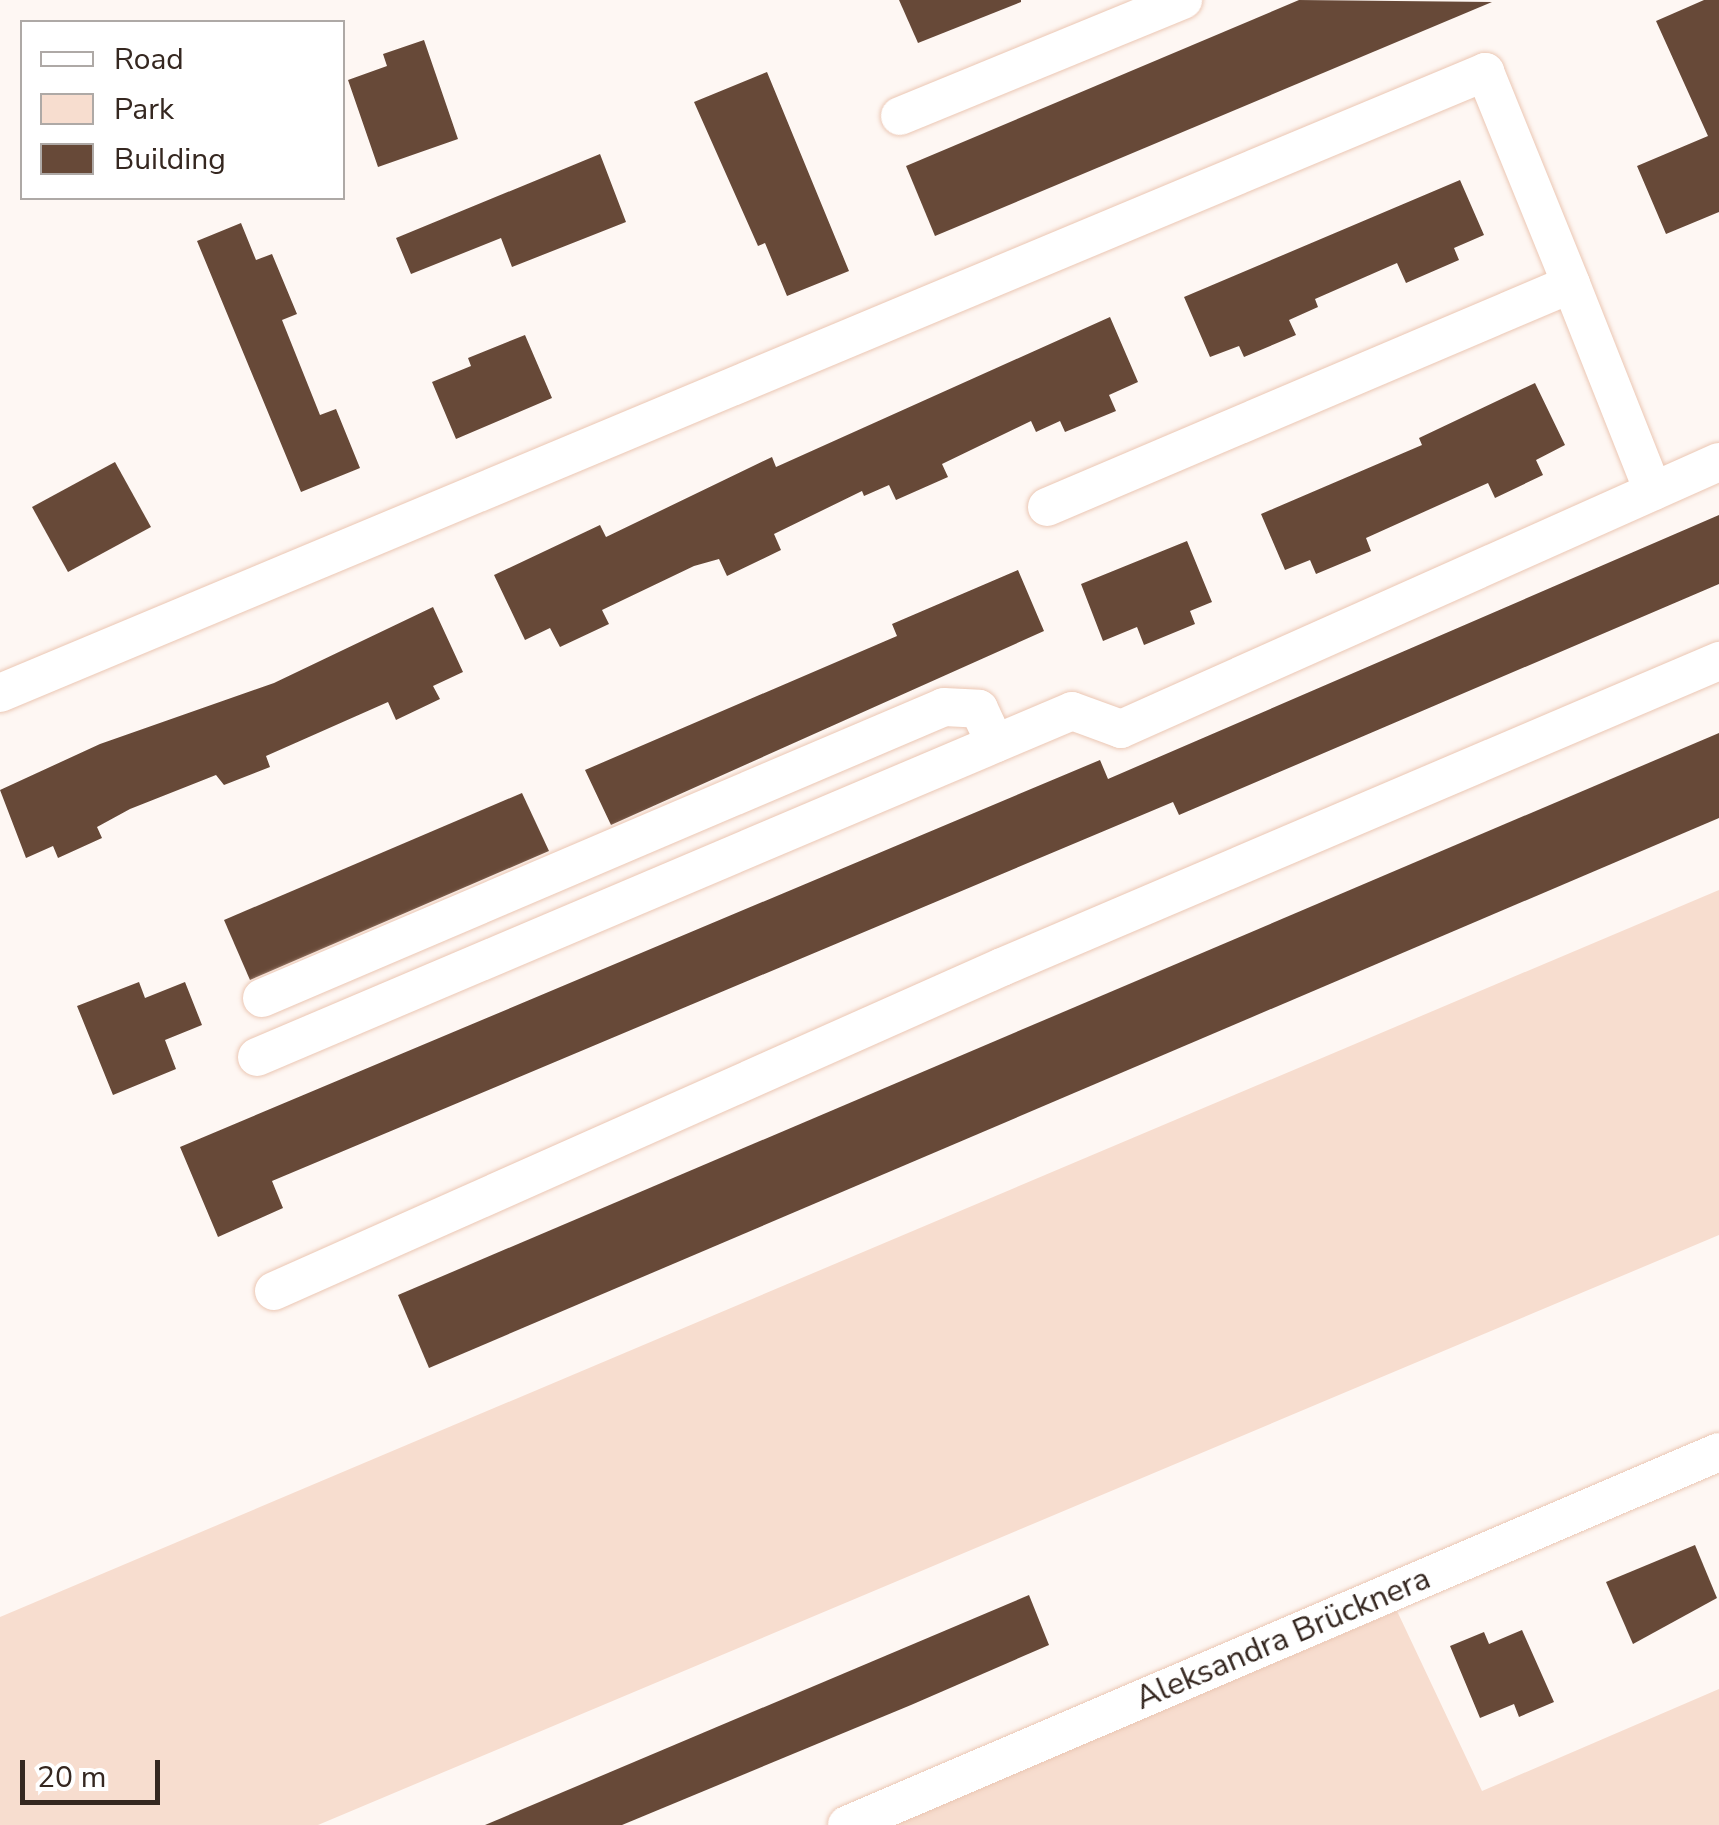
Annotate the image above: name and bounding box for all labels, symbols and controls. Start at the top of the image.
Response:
legend [20,20,345,200]
text: Road [114,39,184,80]
text: Park [114,89,174,130]
text: Building [114,139,226,180]
street label: Aleksandra Brücknera [1130,1560,1436,1718]
scale bar [25,1740,165,1802]
text: 20 m [37,1757,106,1798]

